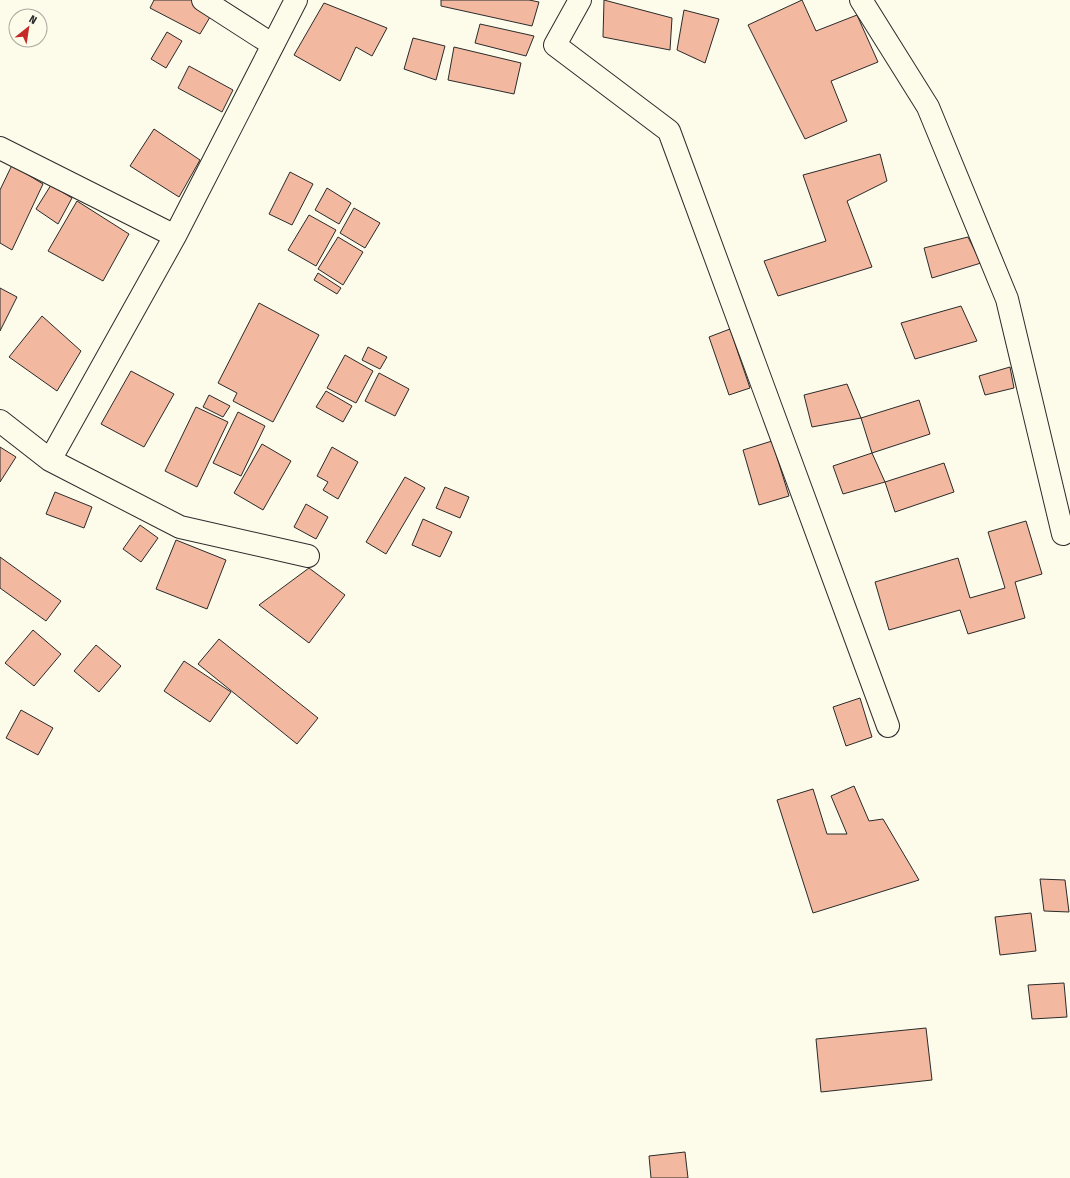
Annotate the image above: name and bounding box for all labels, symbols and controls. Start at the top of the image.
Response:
north arrow [8,8,48,48]
text: N [27,12,39,27]

